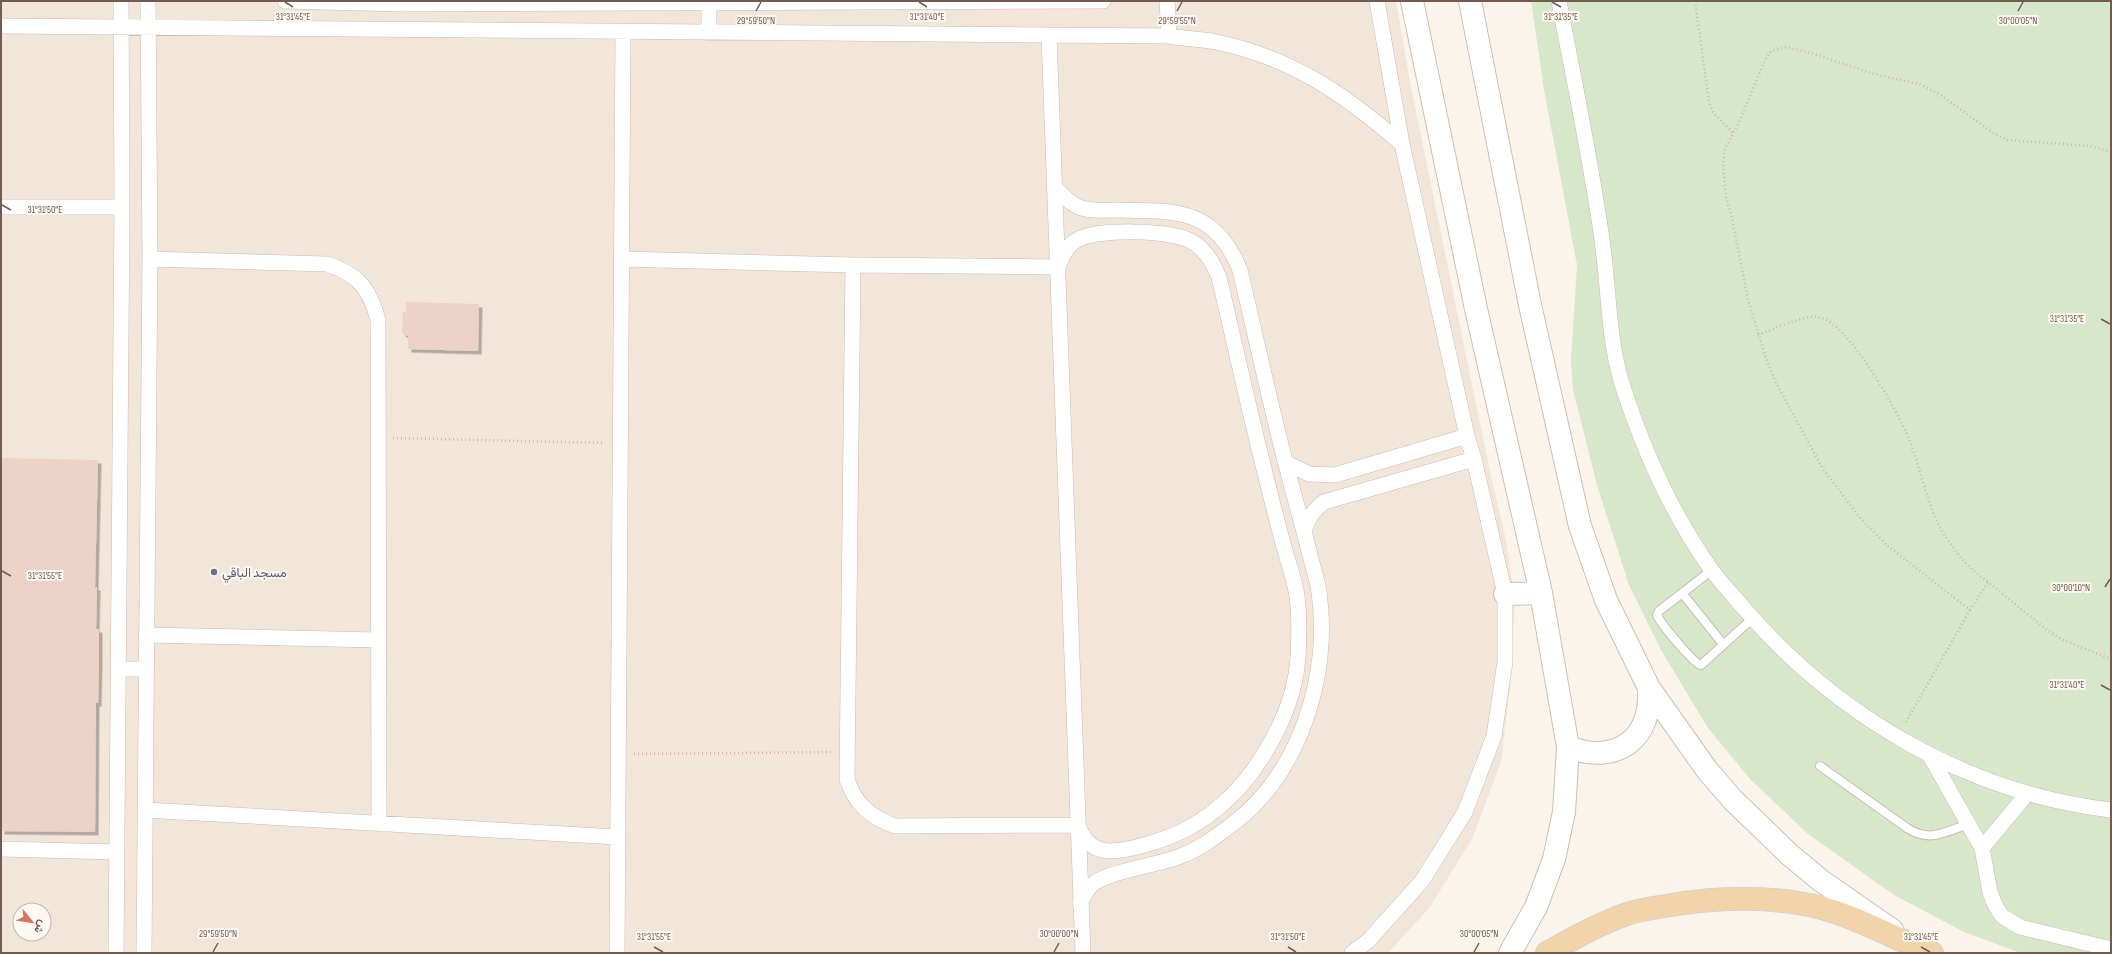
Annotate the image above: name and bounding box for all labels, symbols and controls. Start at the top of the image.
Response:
text: 31°31'45"E [276,11,310,23]
text: 31°31'40"E [910,11,944,23]
text: 31°31'35"E [1544,11,1578,23]
text: 29°59'50"N [737,15,775,27]
text: 29°59'55"N [1158,15,1196,27]
text: 30°00'05"N [1999,15,2037,27]
text: 31°31'50"E [28,204,62,216]
text: 31°31'35"E [2050,313,2084,325]
place label: مسجد الباقي [222,565,287,583]
marker: مسجد الباقي [209,567,219,577]
text: 31°31'55"E [28,570,62,582]
text: 30°00'10"N [2052,582,2090,594]
text: 31°31'40"E [2050,679,2084,691]
north arrow [12,902,52,942]
text: ش [31,918,49,936]
text: 29°59'50"N [199,928,237,940]
text: 30°00'00"N [1039,928,1079,940]
text: 30°00'05"N [1460,928,1498,940]
text: 31°31'55"E [637,931,671,943]
text: 31°31'50"E [1271,931,1305,943]
text: 31°31'45"E [1904,931,1938,943]

